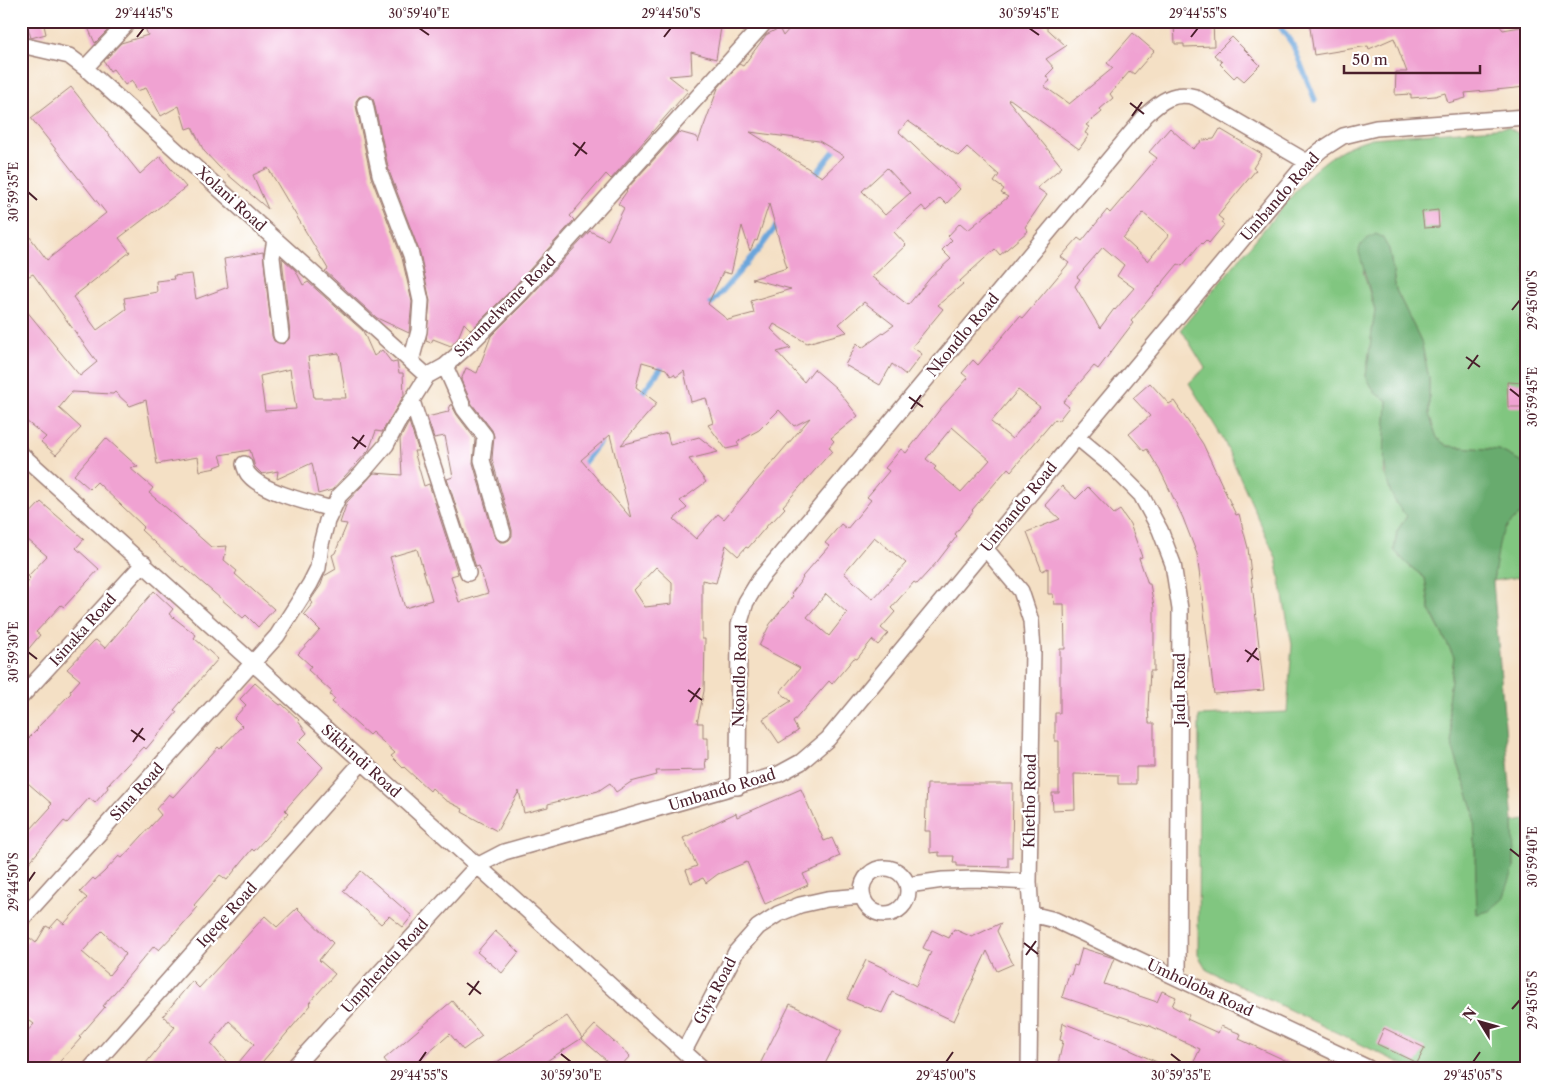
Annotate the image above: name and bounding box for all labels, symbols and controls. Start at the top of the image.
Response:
text: 29°44'45"S [115,6,173,21]
text: 30°59'40"E [389,6,449,21]
text: 29°44'50"S [641,6,701,21]
text: 30°59'45"E [999,6,1059,21]
text: 29°44'55"S [1169,6,1227,21]
scale bar [1344,42,1481,74]
text: 50 m [1352,50,1388,69]
street label: Umbando Road [1236,149,1323,245]
street label: Xolani Road [192,161,270,235]
text: 30°59'35"E [6,162,21,222]
street label: Sivumelwane Road [450,251,560,361]
text: 29°45'00"S [1525,270,1540,330]
street label: Nkondlo Road [922,289,1003,380]
text: 30°59'45"E [1525,367,1540,427]
street label: Umbando Road [976,458,1061,556]
street label: Isinaka Road [45,589,120,670]
text: 30°59'30"E [6,621,21,683]
street label: Nkondlo Road [728,624,751,728]
street label: Jadu Road [1170,653,1189,727]
street label: Sikhindi Road [318,720,405,801]
street label: Khetho Road [1019,754,1040,848]
street label: Sina Road [106,759,168,825]
street label: Umbando Road [666,764,778,815]
text: 30°59'40"E [1525,827,1540,887]
text: 29°44'50"S [6,852,21,912]
street label: Iqeqe Road [192,878,261,951]
street label: Umphendu Road [337,914,432,1017]
street label: Giya Road [689,954,740,1028]
street label: Umholoba Road [1144,955,1256,1021]
text: 29°45'05"S [1525,971,1540,1029]
north arrow [1454,996,1504,1046]
text: N [1459,1004,1480,1024]
text: 29°44'55"S [390,1068,448,1083]
text: 30°59'30"E [540,1068,602,1083]
text: 29°45'00"S [916,1068,976,1083]
text: 30°59'35"E [1151,1068,1211,1083]
text: 29°45'05"S [1444,1068,1502,1083]

